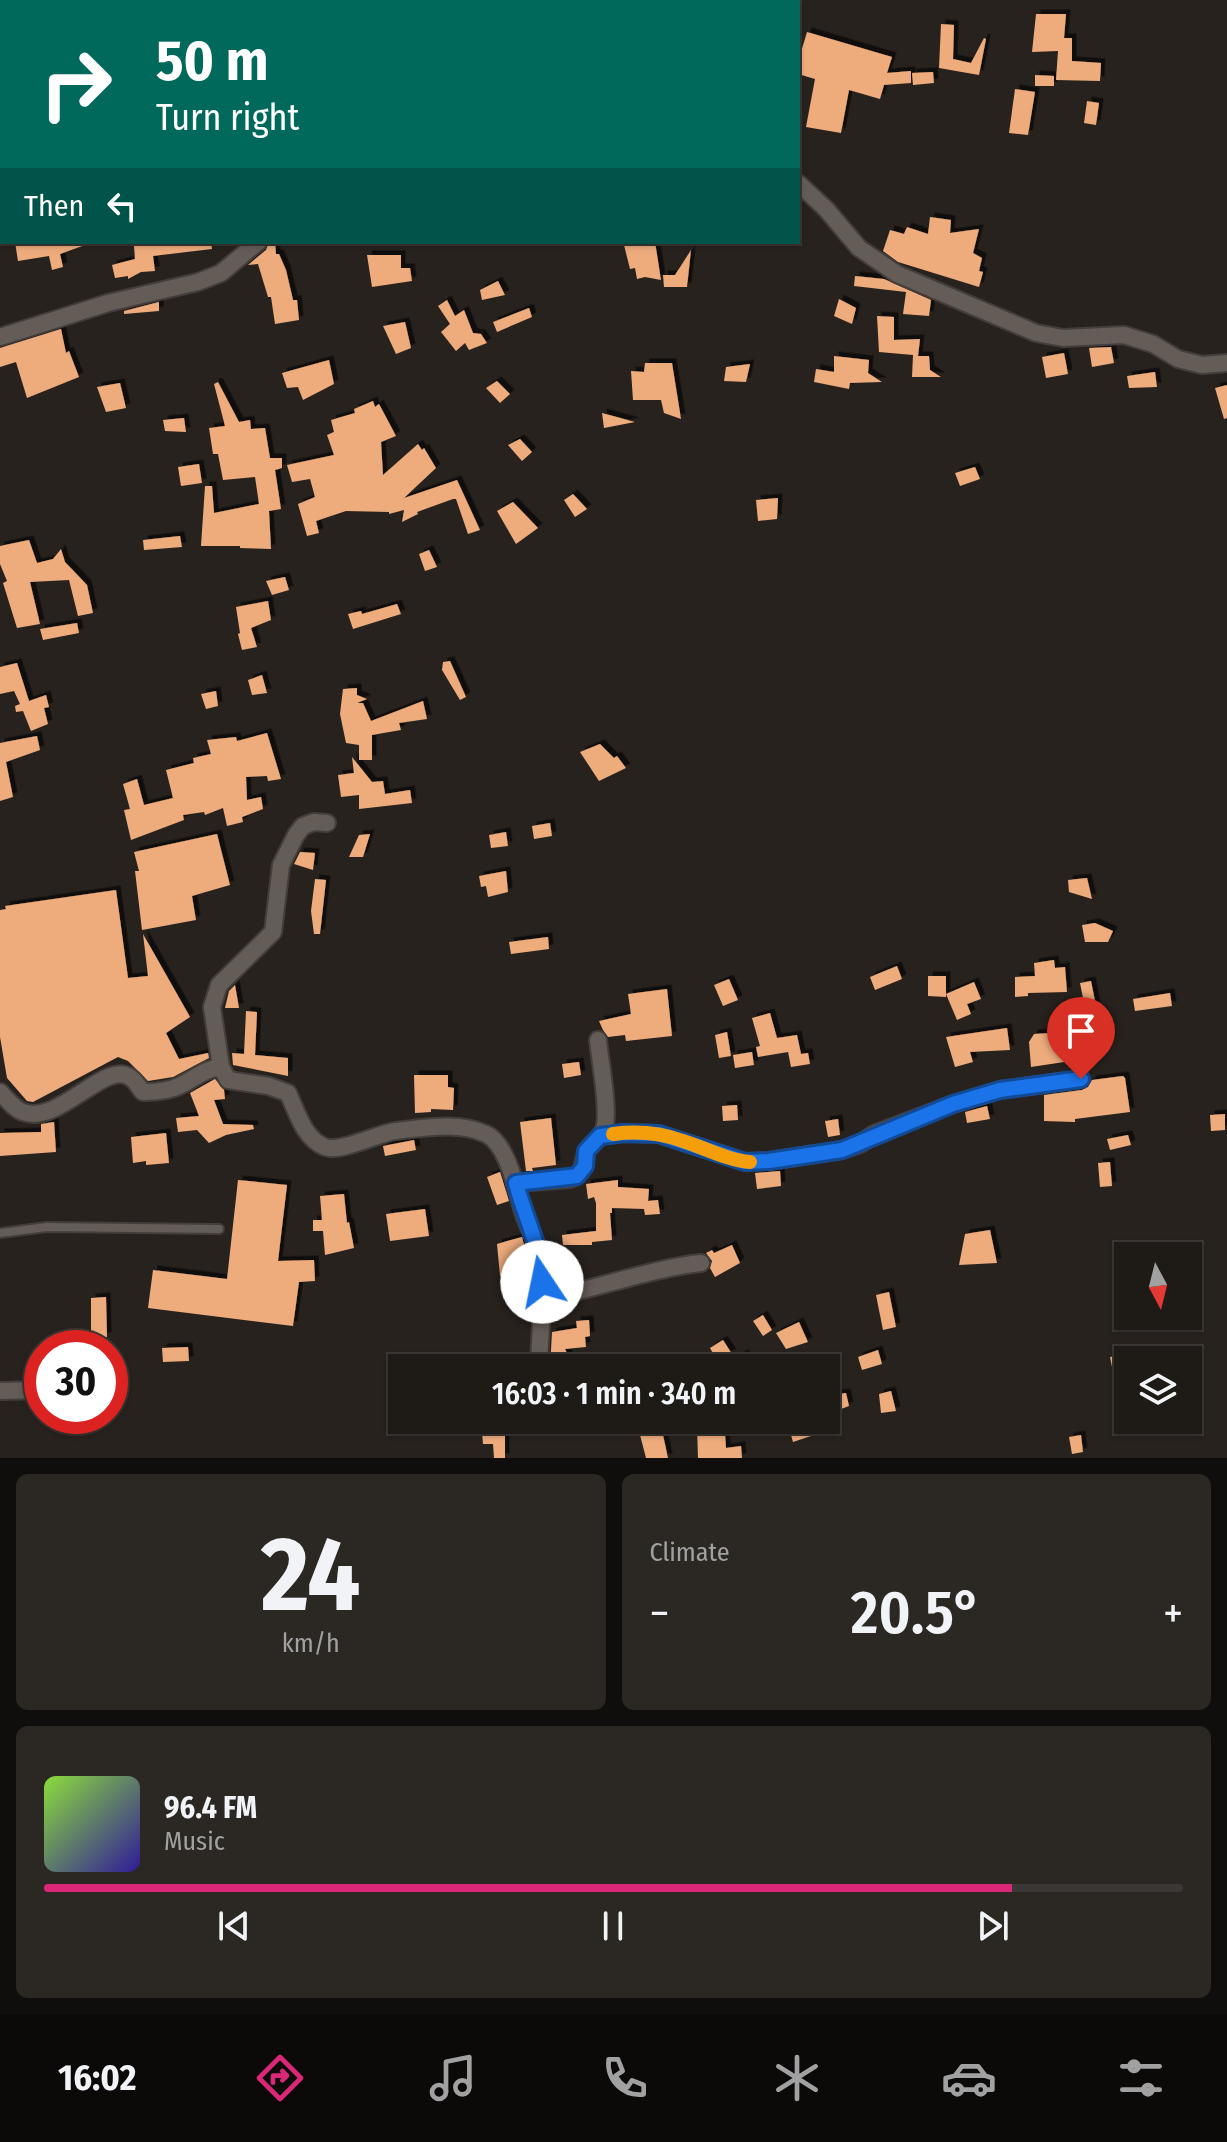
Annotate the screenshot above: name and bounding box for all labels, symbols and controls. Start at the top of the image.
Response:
text: 50 m [156,28,268,95]
icon: right [24,32,128,136]
text: Turn right [156,96,299,140]
icon: left [100,184,144,228]
text: Then [24,188,84,224]
pin [1047,997,1115,1079]
icon: arrive [1059,1009,1103,1053]
position arrow [500,1240,584,1324]
north arrow [1114,1242,1202,1330]
map controls [1114,1242,1202,1434]
speed limit sign: 30 [24,1330,128,1434]
button: layers [1114,1346,1202,1434]
text: 16:03 · 1 min · 340 m [492,1376,736,1412]
text: 24 [261,1513,361,1638]
text: Climate [650,1537,730,1568]
text: 20.5° [851,1577,981,1649]
text: − [650,1587,669,1640]
text: + [1163,1587,1183,1640]
text: km/h [282,1628,340,1659]
text: 96.4 FM [164,1790,257,1826]
text: Music [164,1826,225,1857]
icon: previous [212,1904,256,1948]
icon: pause [591,1904,635,1948]
icon: next [971,1904,1015,1948]
icon: directions [252,2050,308,2106]
icon: music [425,2050,481,2106]
icon: phone [597,2050,653,2106]
icon: climate [769,2050,825,2106]
icon: car [941,2050,997,2106]
icon: filters [1113,2050,1169,2106]
text: 16:02 [58,2056,136,2100]

